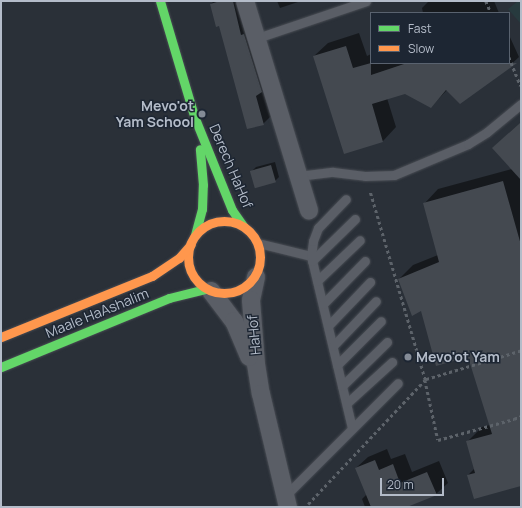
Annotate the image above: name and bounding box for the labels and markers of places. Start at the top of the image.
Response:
place label: Mevo'ot Yam School [116,98,194,130]
marker: Mevo'ot Yam School [197,109,207,119]
place label: Mevo'ot Yam [416,349,500,365]
marker: Mevo'ot Yam [403,352,413,362]

